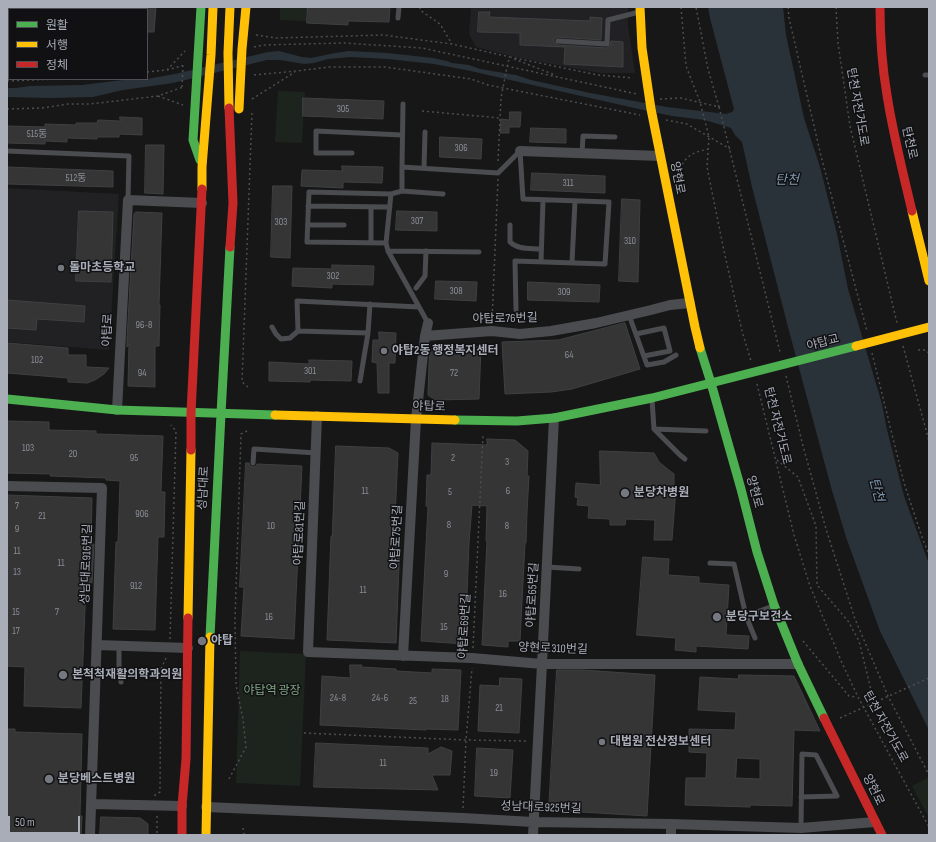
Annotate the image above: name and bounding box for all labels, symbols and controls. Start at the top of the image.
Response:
legend [8,8,148,80]
text: 원활 [46,18,68,33]
text: 서행 [46,38,68,53]
text: 정체 [46,58,68,73]
street label: 탄천 자전거도로 [843,67,871,147]
house number: 305 [337,103,349,115]
street label: 탄천로 [899,125,919,161]
house number: 515동 [27,128,47,140]
house number: 306 [454,142,468,154]
street label: 양현로 [667,160,687,196]
house number: 512동 [66,172,86,184]
water label: 탄천 [775,173,799,189]
house number: 311 [562,177,574,189]
house number: 307 [411,215,423,227]
house number: 303 [275,216,287,228]
house number: 310 [624,235,636,247]
place label: 돌마초등학교 [69,261,135,275]
marker: 돌마초등학교 [56,263,66,273]
house number: 302 [327,270,339,282]
house number: 308 [449,285,463,297]
house number: 309 [557,286,571,298]
street label: 야탑로76번길 [472,311,538,327]
street label: 야탑로 [100,313,116,347]
house number: 96-8 [136,319,152,331]
street label: 야탑교 [805,332,841,354]
place label: 야탑2동 행정복지센터 [392,344,498,358]
marker: 야탑2동 행정복지센터 [379,346,389,356]
house number: 64 [565,349,573,361]
house number: 102 [31,354,43,366]
house number: 301 [304,365,316,377]
house number: 94 [138,367,146,379]
house number: 72 [450,367,458,379]
street label: 탄천 자전거도로 [760,386,794,466]
street label: 야탑로 [412,399,446,415]
house number: 103 [22,442,34,454]
house number: 20 [69,448,77,460]
house number: 95 [130,452,138,464]
house number: 2 [451,452,455,464]
house number: 3 [505,456,509,468]
street label: 성남대로 [196,466,212,510]
street label: 양현로 [743,474,765,510]
water label: 탄천 [865,476,887,504]
house number: 11 [362,485,368,497]
house number: 6 [506,485,510,497]
house number: 5 [448,486,452,498]
place label: 분당차병원 [634,486,689,500]
marker: 분당차병원 [619,487,631,499]
house number: 7 [15,500,19,512]
street label: 야탑로81번길 [292,500,308,566]
street label: 야탑로75번길 [388,504,406,570]
house number: 906 [135,508,149,520]
house number: 21 [38,510,46,522]
house number: 8 [447,519,451,531]
house number: 10 [267,520,275,532]
house number: 8 [505,520,509,532]
house number: 9 [15,523,19,535]
street label: 성남대로916번길 [78,523,96,605]
house number: 11 [14,545,20,557]
house number: 11 [58,557,64,569]
street label: 야탑로65번길 [524,562,542,628]
house number: 13 [13,566,21,578]
house number: 9 [444,568,448,580]
house number: 912 [130,580,142,592]
house number: 11 [360,584,366,596]
house number: 16 [499,588,507,600]
street label: 야탑로69번길 [456,593,474,659]
house number: 15 [12,606,20,618]
house number: 7 [55,606,59,618]
place label: 분당구보건소 [726,610,792,624]
house number: 16 [265,611,273,623]
marker: 분당구보건소 [711,611,723,623]
house number: 15 [440,621,448,633]
house number: 17 [12,625,20,637]
place label: 야탑 [211,634,233,648]
marker: 야탑 [196,635,208,647]
street label: 양현로310번길 [518,641,588,657]
place label: 본척척재활의학과의원 [72,668,182,682]
marker: 본척척재활의학과의원 [57,669,69,681]
park label: 야탑역 광장 [243,684,301,698]
street label: 탄천 자전거도로 [860,689,910,765]
house number: 24-8 [330,692,346,704]
house number: 24-6 [372,692,388,704]
house number: 18 [441,693,449,705]
house number: 25 [409,695,417,707]
house number: 21 [495,702,503,714]
place label: 대법원 전산정보센터 [610,735,711,749]
marker: 대법원 전산정보센터 [597,737,607,747]
house number: 11 [380,757,386,769]
house number: 19 [490,767,498,779]
place label: 분당베스트병원 [58,772,135,786]
street label: 양현로 [859,772,887,808]
marker: 분당베스트병원 [43,773,55,785]
street label: 성남대로925번길 [500,799,582,817]
scale bar [10,808,82,834]
text: 50 m [15,815,35,830]

